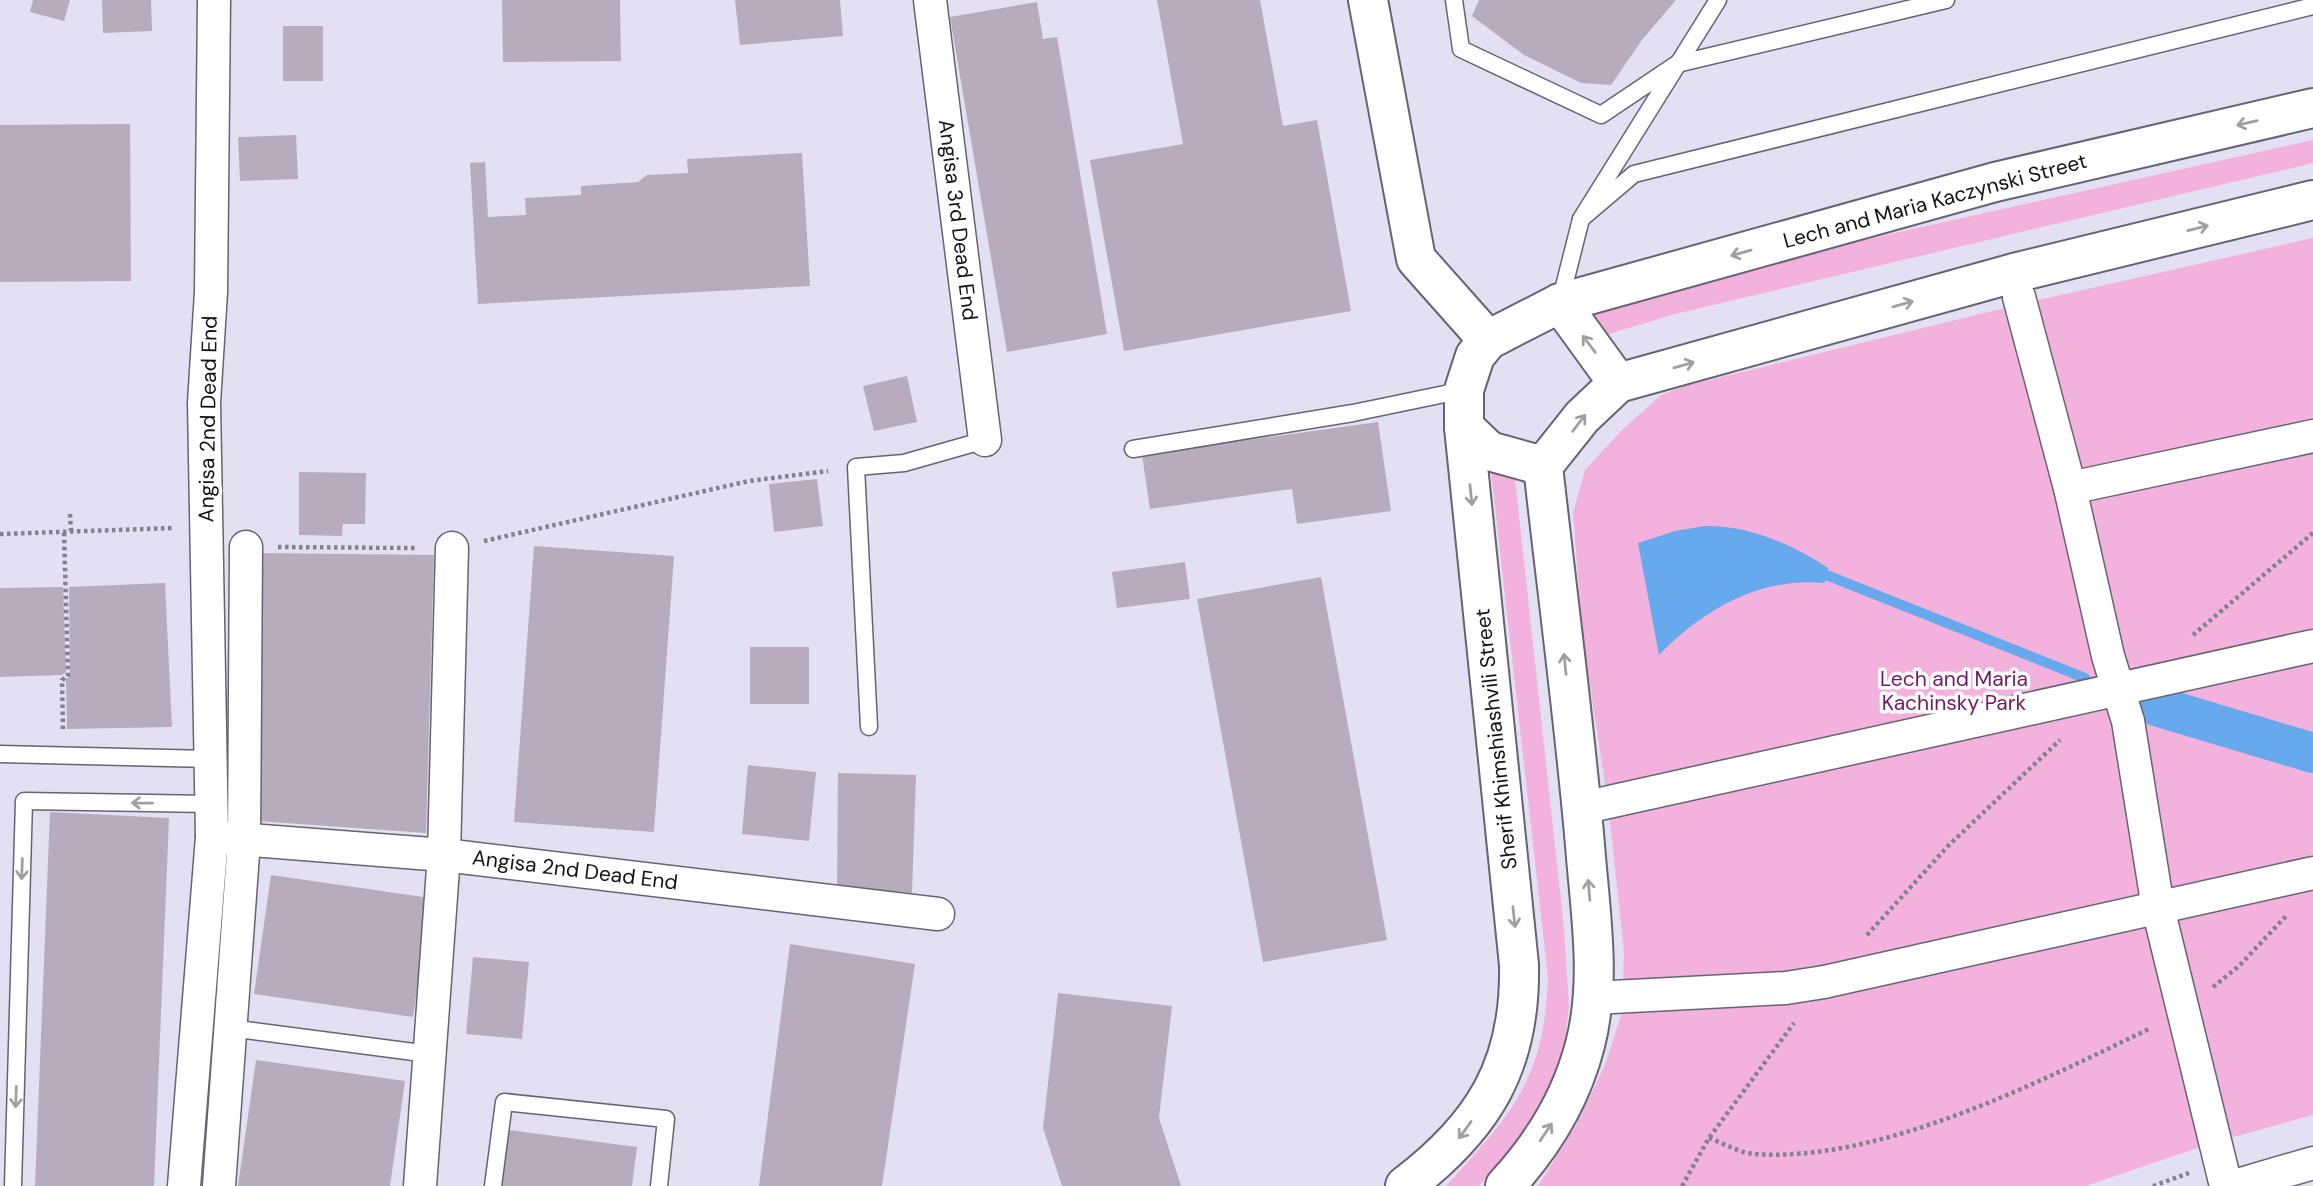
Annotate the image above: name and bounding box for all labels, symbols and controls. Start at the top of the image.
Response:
street label: Angisa 3rd Dead End [932,118,984,322]
one-way arrow [2236,118,2258,131]
street label: Lech and Maria Kaczynski Street [1780,147,2090,255]
one-way arrow [2186,221,2209,234]
one-way arrow [1731,247,1753,260]
one-way arrow [1892,296,1914,309]
street label: Angisa 2nd Dead End [192,315,224,523]
one-way arrow [1581,335,1596,353]
one-way arrow [1672,358,1695,371]
one-way arrow [1571,414,1586,432]
one-way arrow [1465,483,1478,506]
street label: Sherif Khimshiashvili Street [1468,607,1524,871]
one-way arrow [1559,653,1572,675]
park label: Lech and Maria Kachinsky Park [1880,665,2028,717]
one-way arrow [131,796,154,810]
street label: Angisa 2nd Dead End [471,843,679,897]
one-way arrow [15,857,28,880]
one-way arrow [1582,879,1595,902]
one-way arrow [1508,905,1521,927]
one-way arrow [9,1085,23,1108]
one-way arrow [1458,1120,1472,1139]
one-way arrow [1539,1123,1554,1142]

